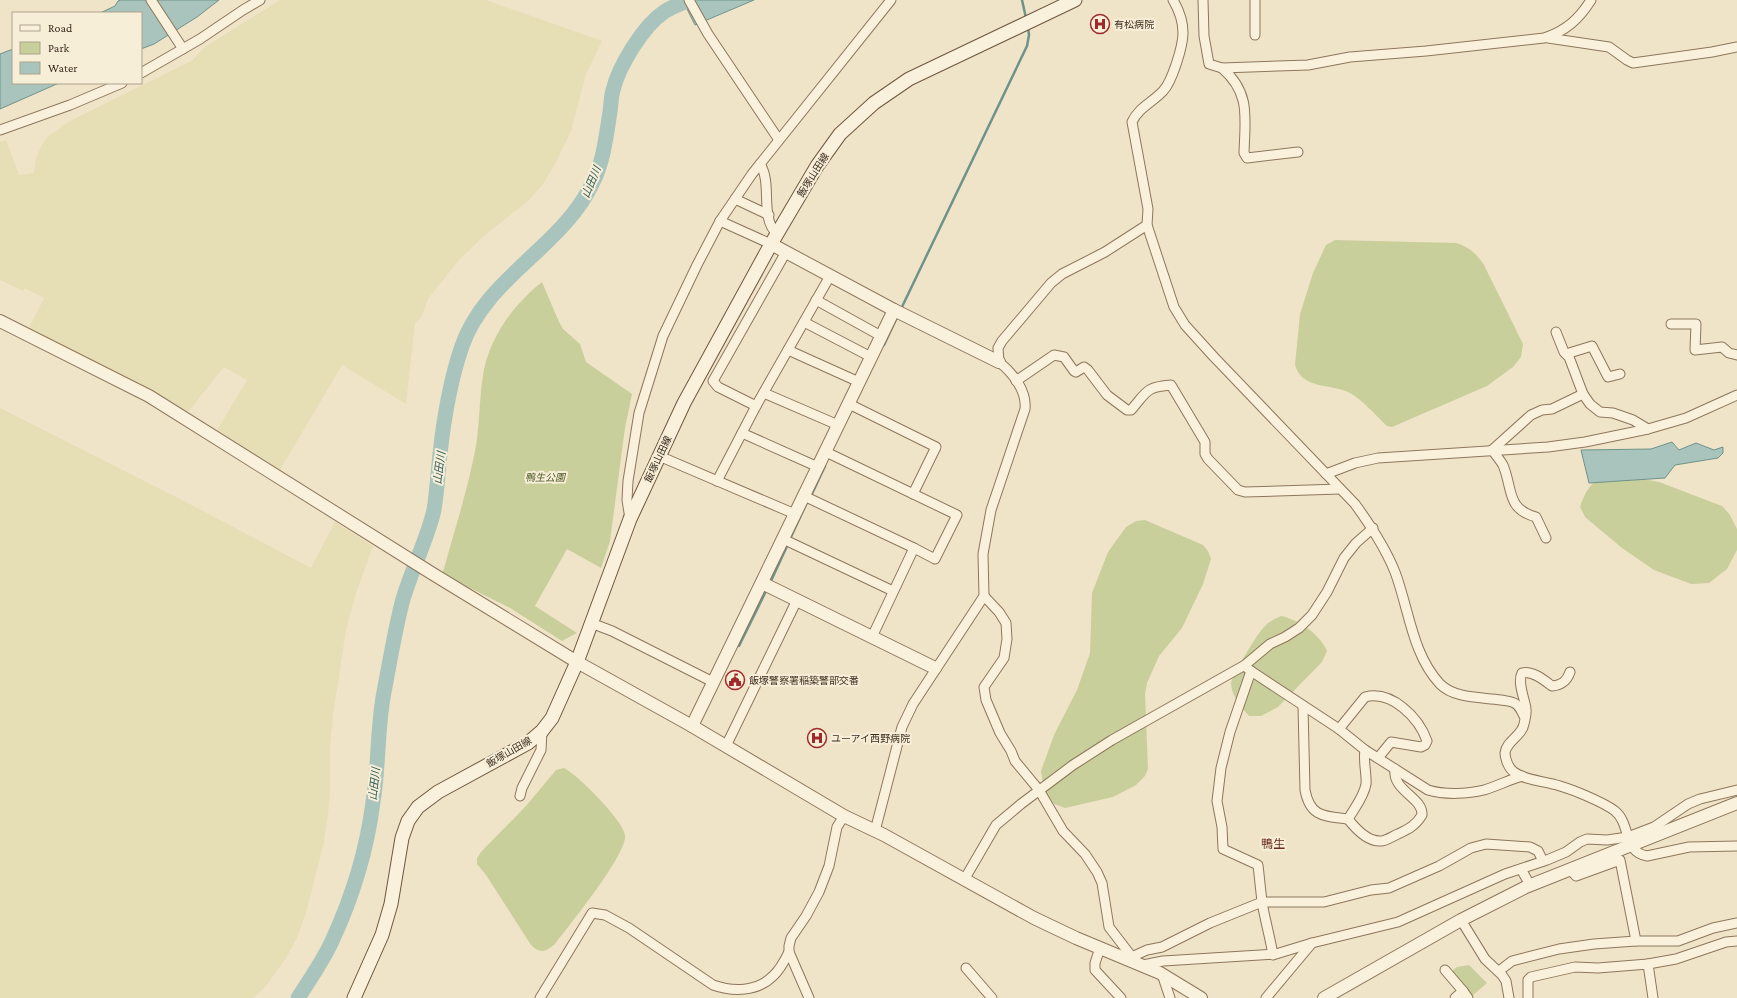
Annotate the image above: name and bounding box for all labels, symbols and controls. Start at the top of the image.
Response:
legend [12,12,142,84]
hospital icon: 有松病院 [1089,13,1111,35]
place label: 有松病院 [1114,19,1154,30]
text: Road [48,21,73,35]
text: Park [48,41,70,55]
text: Water [48,61,78,75]
street label: 飯塚山田線 [795,151,831,199]
water label: 山田川 [579,164,603,200]
street label: 飯塚山田線 [642,434,674,484]
water label: 山田川 [431,450,447,485]
park label: 鴨生公園 [525,472,567,483]
public building icon: 飯塚警察署稲築警部交番 [724,669,746,691]
place label: 飯塚警察署稲築警部交番 [749,675,859,686]
hospital icon: ユーアイ西野病院 [806,727,828,749]
place label: ユーアイ西野病院 [831,733,910,744]
street label: 飯塚山田線 [485,735,533,769]
water label: 山田川 [366,766,382,801]
district label: 鴨生 [1261,837,1285,851]

